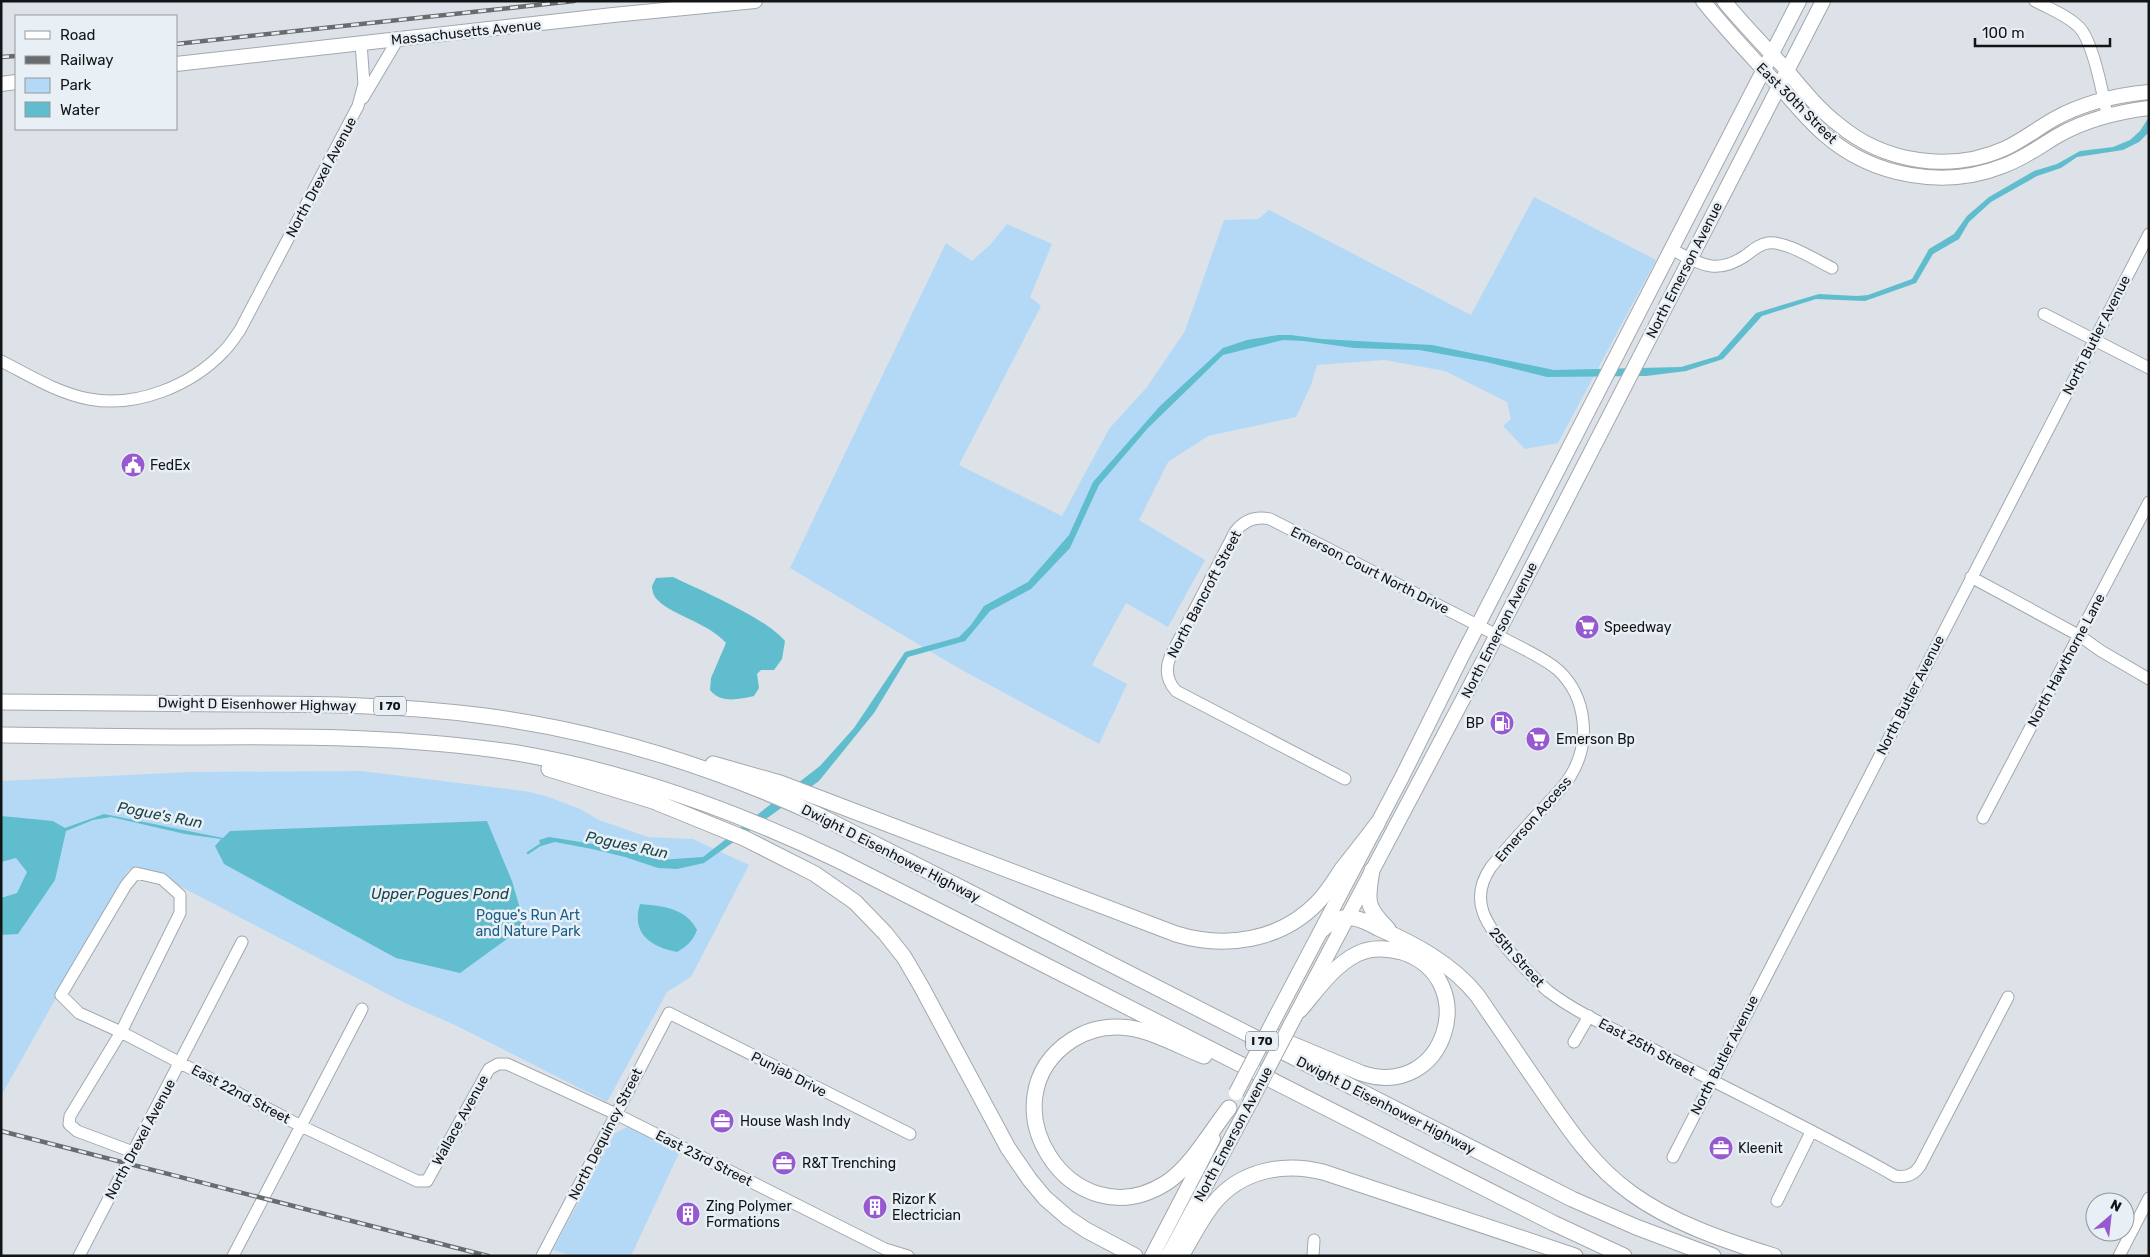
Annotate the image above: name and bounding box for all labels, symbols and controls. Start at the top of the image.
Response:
legend [15,15,178,130]
scale bar [1975,15,2110,47]
street label: Massachusetts Avenue [390,16,542,49]
text: 100 m [1982,24,2024,42]
text: Road [60,26,96,44]
text: Railway [60,51,114,69]
street label: East 30th Street [1753,59,1841,148]
text: Park [60,76,91,94]
text: Water [60,101,100,119]
street label: North Drexel Avenue [283,114,360,240]
street label: North Emerson Avenue [1643,199,1726,341]
street label: North Butler Avenue [2059,272,2134,398]
public building icon: FedEx [120,452,146,478]
place label: FedEx [150,457,191,474]
street label: Emerson Court North Drive [1288,523,1452,618]
street label: North Bancroft Street [1164,527,1245,661]
street label: North Emerson Avenue [1458,559,1541,701]
street label: North Hawthorne Lane [2024,591,2109,730]
supermarket icon: Speedway [1574,614,1600,640]
place label: Speedway [1604,619,1672,636]
street label: North Butler Avenue [1873,632,1948,758]
street label: Dwight D Eisenhower Highway [158,694,357,715]
road number: I 70 [374,696,406,716]
fuel station icon: BP [1489,710,1515,736]
place label: BP [1466,715,1484,732]
supermarket icon: Emerson Bp [1525,726,1551,752]
place label: Emerson Bp [1556,731,1635,748]
street label: Emerson Access [1492,773,1575,866]
water label: Pogue's Run [116,798,204,832]
street label: Dwight D Eisenhower Highway [798,801,983,906]
water label: Pogues Run [584,827,670,863]
water label: Upper Pogues Pond [371,885,510,903]
park label: Pogue's Run Art and Nature Park [476,907,581,940]
street label: 25th Street [1485,924,1548,991]
street label: North Butler Avenue [1687,992,1762,1118]
street label: East 25th Street [1596,1015,1698,1080]
road number: I 70 [1246,1032,1278,1050]
street label: Punjab Drive [748,1048,830,1101]
street label: Dwight D Eisenhower Highway [1293,1053,1478,1158]
street label: East 22nd Street [188,1061,294,1128]
street label: North Emerson Avenue [1191,1064,1276,1205]
street label: North Dequincy Street [565,1065,646,1203]
street label: Wallace Avenue [429,1072,492,1168]
street label: North Drexel Avenue [102,1076,179,1202]
office icon: House Wash Indy [709,1108,735,1134]
place label: House Wash Indy [740,1113,851,1130]
street label: East 23rd Street [653,1127,755,1190]
office icon: Kleenit [1708,1135,1734,1161]
place label: Kleenit [1738,1140,1783,1157]
office icon: R&T Trenching [771,1150,797,1176]
place label: R&T Trenching [802,1155,896,1172]
place label: Rizor K Electrician [892,1191,961,1224]
north arrow [2085,1192,2135,1242]
building icon: Rizor K Electrician [862,1194,888,1220]
text: N [2107,1196,2124,1216]
place label: Zing Polymer Formations [706,1198,792,1231]
building icon: Zing Polymer Formations [675,1201,701,1227]

